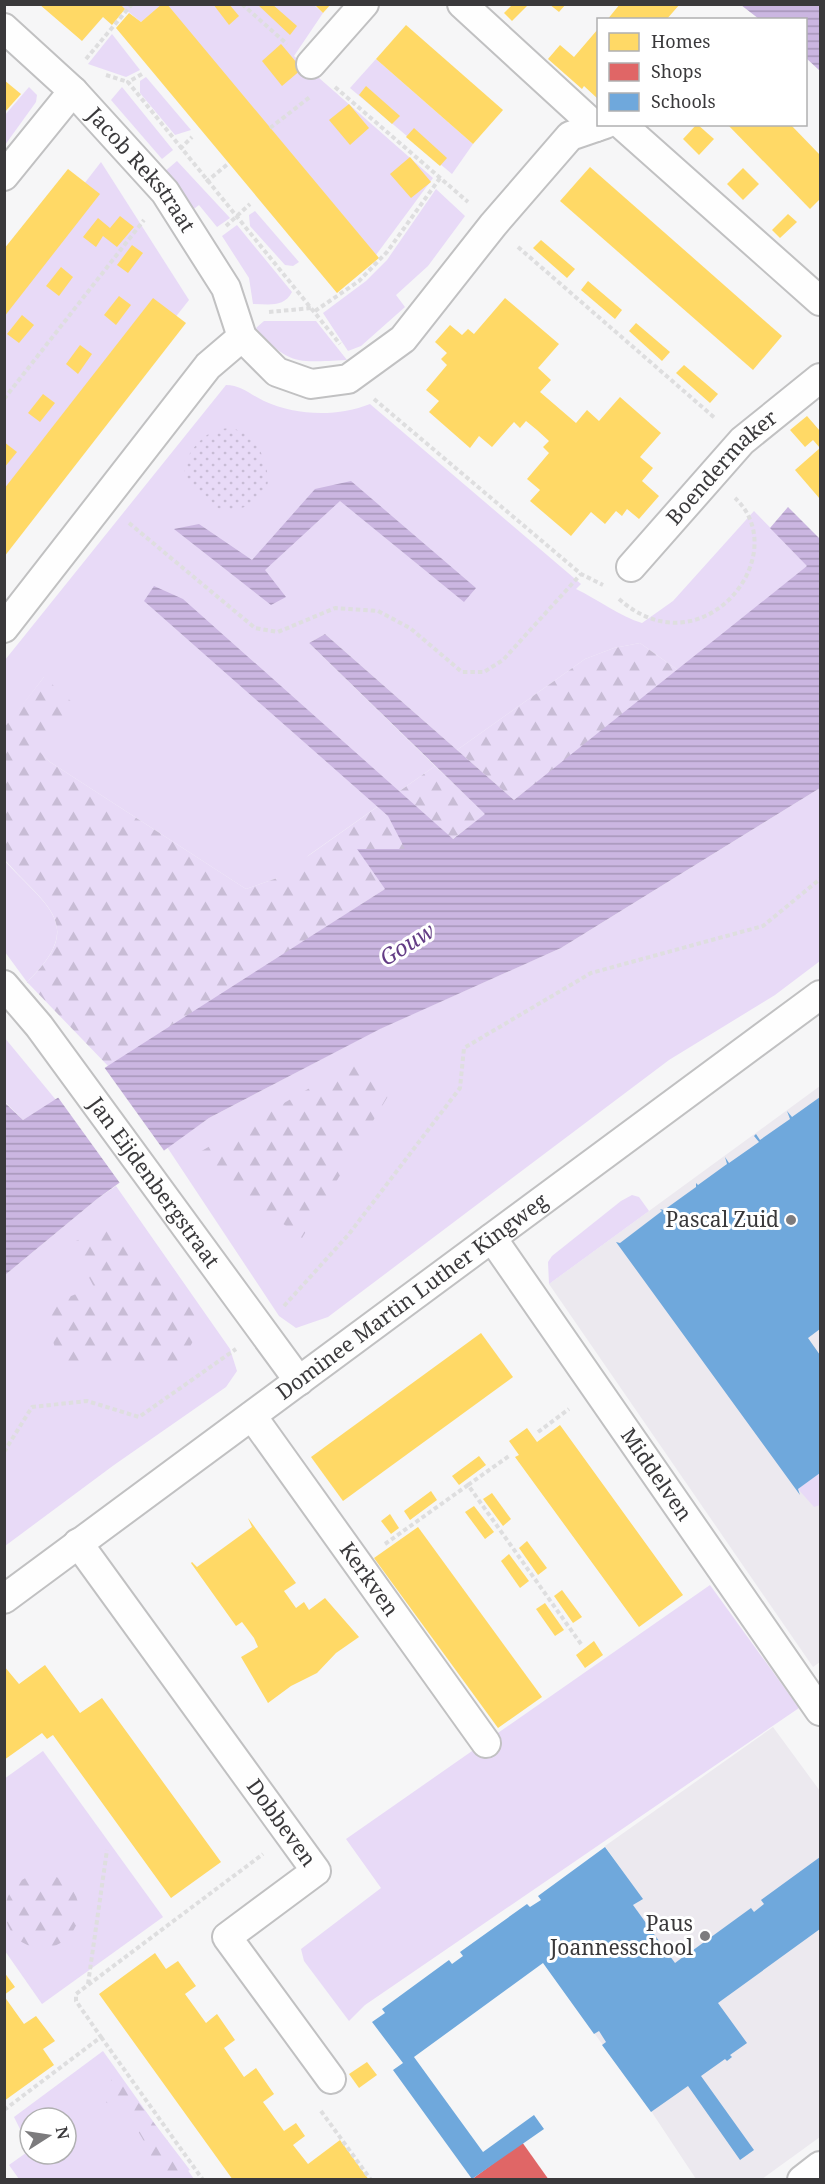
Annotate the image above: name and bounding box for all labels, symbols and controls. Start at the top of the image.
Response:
legend [597,18,807,126]
text: Homes [651,29,710,53]
text: Shops [651,59,702,83]
text: Schools [651,89,716,113]
street label: Jacob Rekstraat [81,100,202,237]
street label: Boendermaker [660,403,783,530]
water label: Gouw [373,915,440,972]
street label: Jan Eijdenbergstraat [82,1090,226,1273]
street label: Dominee Martin Luther Kingweg [270,1186,554,1406]
place label: Pascal Zuid [666,1205,779,1233]
marker: Pascal Zuid [784,1213,798,1227]
street label: Middelven [615,1422,699,1526]
street label: Kerkven [334,1536,406,1621]
street label: Dobbeven [241,1773,323,1872]
place label: Paus Joannesschool [549,1909,693,1961]
marker: Paus Joannesschool [698,1929,712,1943]
north arrow [18,2106,78,2166]
text: N [51,2124,75,2142]

